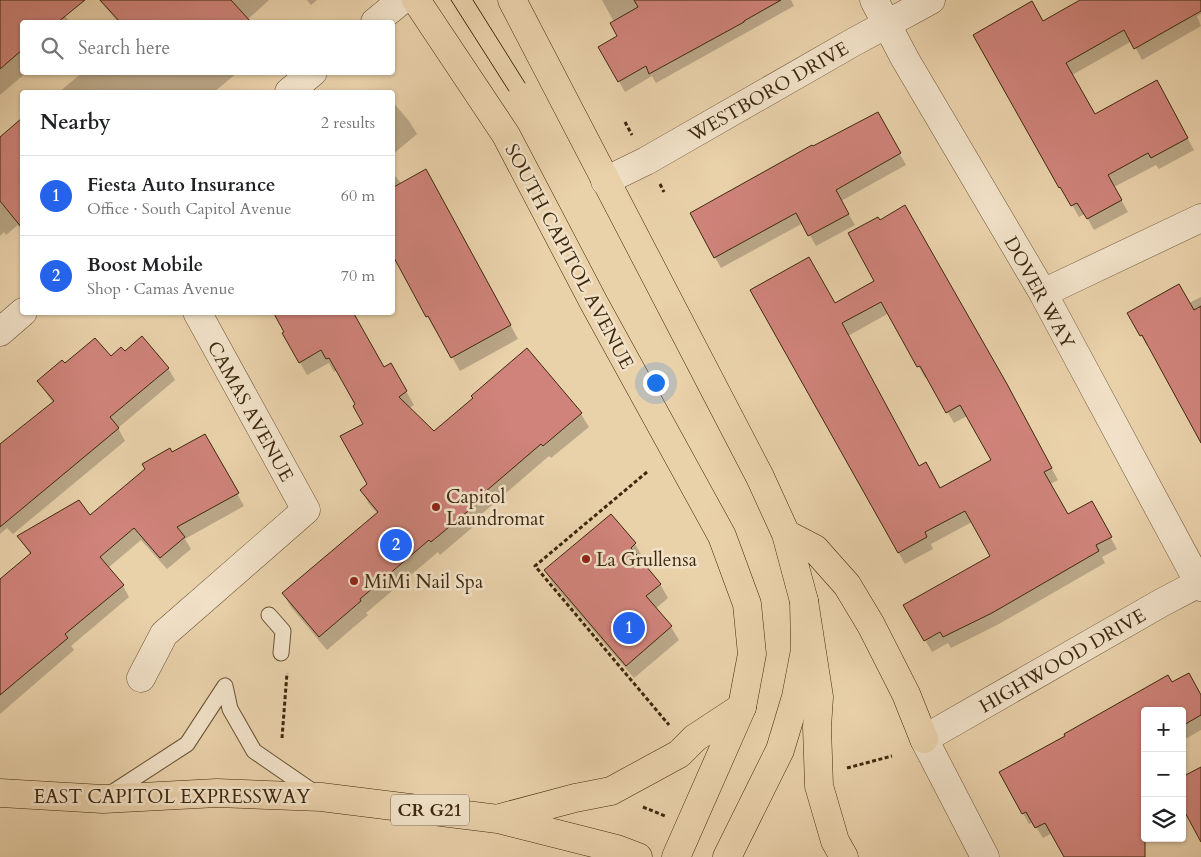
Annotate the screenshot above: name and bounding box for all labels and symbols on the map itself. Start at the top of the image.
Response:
street label: WESTBORO DRIVE [683,35,853,149]
street label: SOUTH CAPITOL AVENUE [499,139,640,374]
street label: DOVER WAY [998,232,1081,354]
street label: CAMAS AVENUE [201,337,299,486]
your location [643,370,669,396]
place label: Capitol Laundromat [446,484,545,532]
marker: Capitol Laundromat [430,501,442,513]
pin: 2 [380,526,412,564]
place label: La Grullensa [596,547,697,573]
marker: La Grullensa [580,553,592,565]
place label: MiMi Nail Spa [364,569,483,595]
marker: MiMi Nail Spa [348,575,360,587]
street label: HIGHWOOD DRIVE [974,602,1151,719]
pin: 1 [613,609,645,647]
street label: EAST CAPITOL EXPRESSWAY [33,784,311,810]
road number: CR G21 [391,794,469,826]

